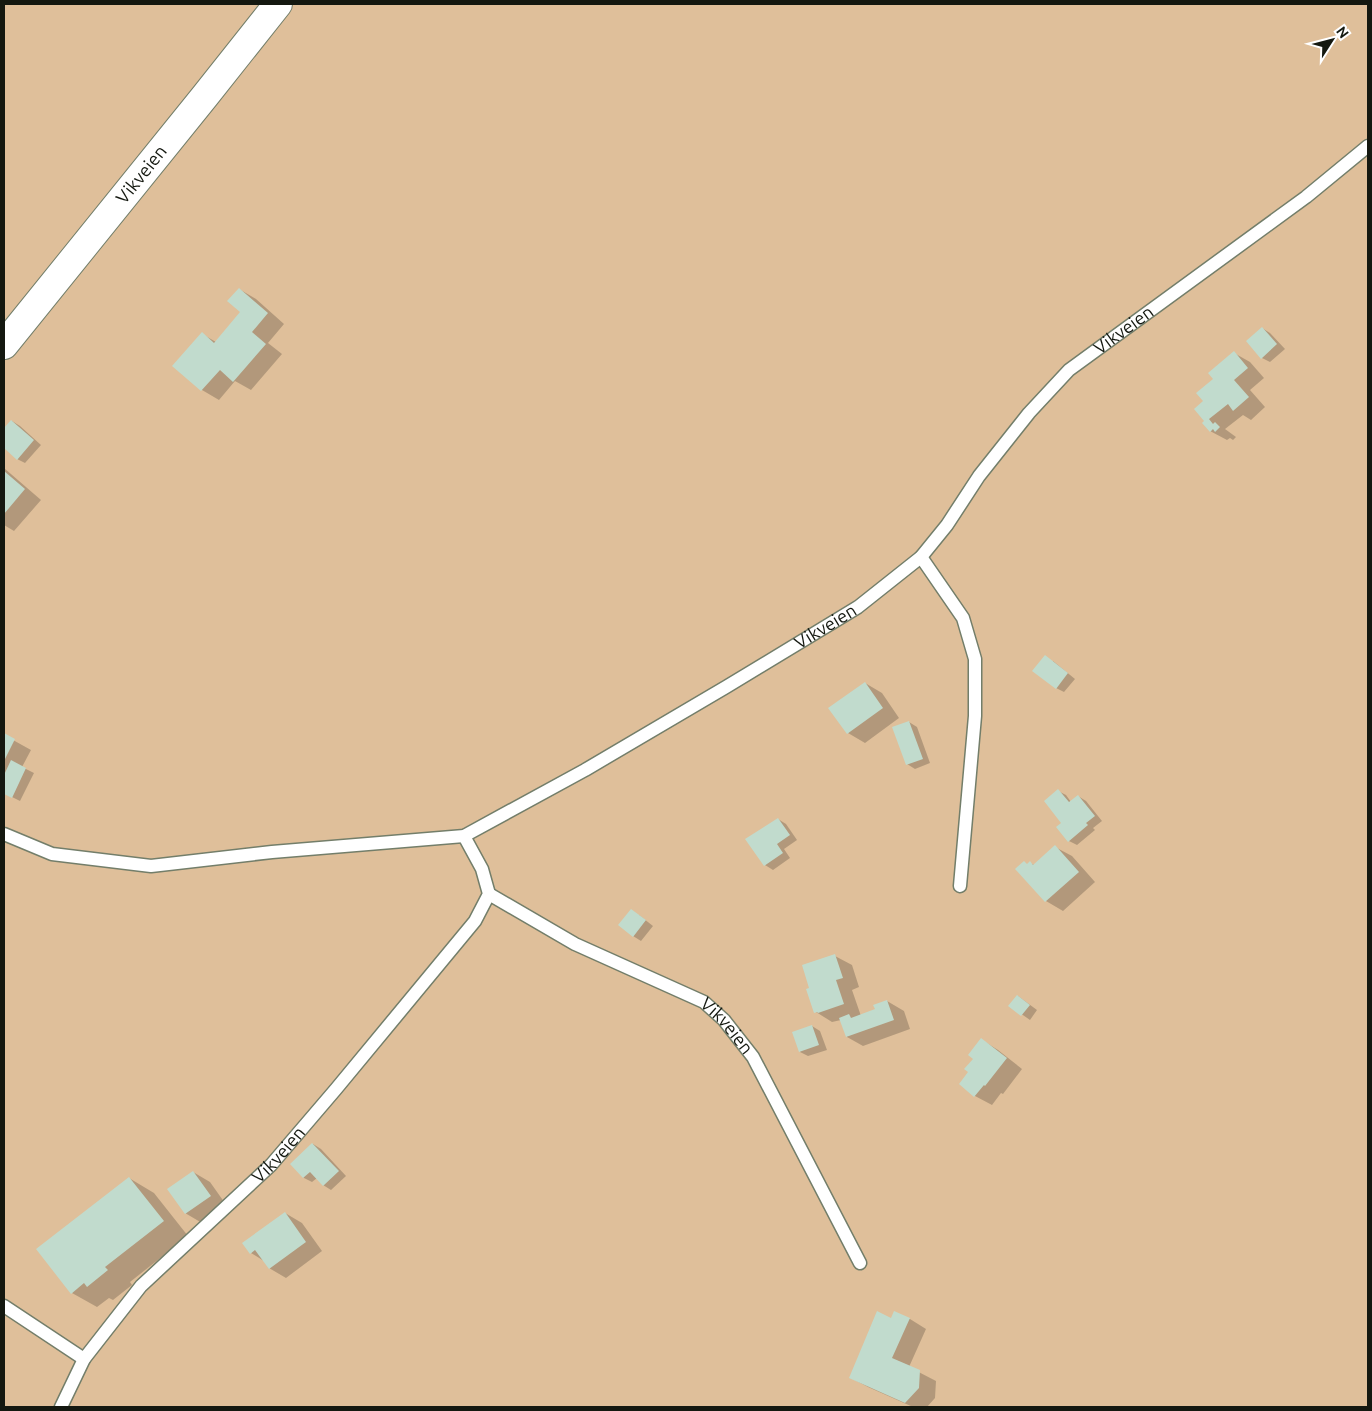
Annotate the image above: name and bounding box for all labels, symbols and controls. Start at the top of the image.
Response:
north arrow [1307,15,1357,65]
text: N [1333,23,1352,41]
street label: Vikveien [111,141,170,207]
street label: Vikveien [1089,301,1157,358]
street label: Vikveien [790,599,860,652]
street label: Vikveien [697,993,758,1057]
street label: Vikveien [248,1122,308,1186]

